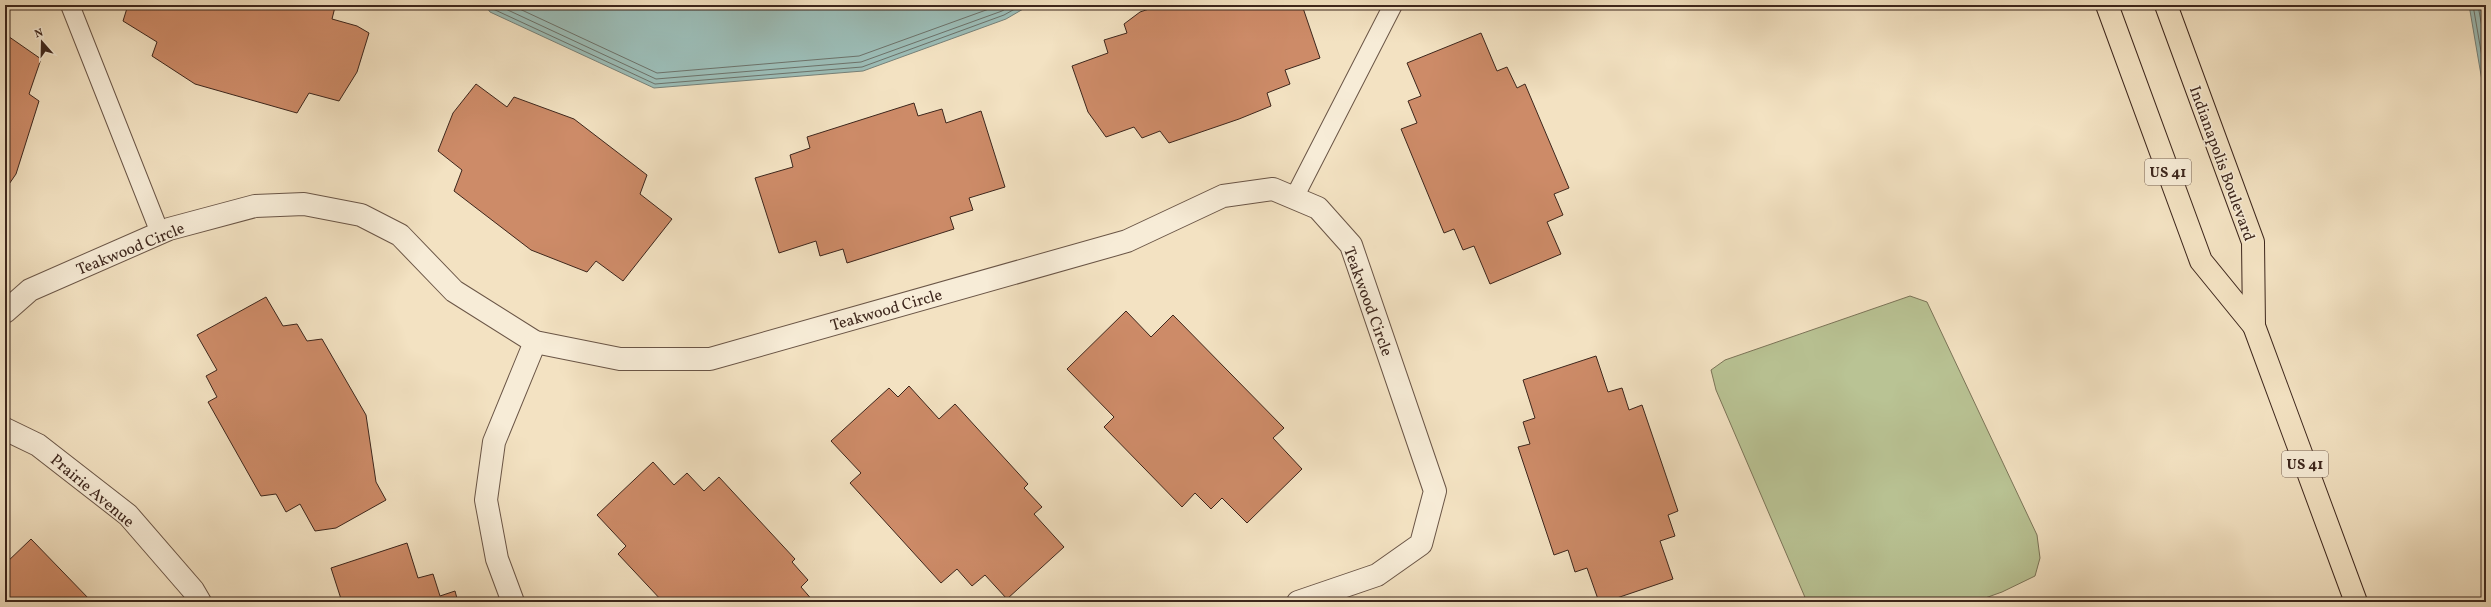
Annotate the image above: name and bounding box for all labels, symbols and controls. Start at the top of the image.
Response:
north arrow [22,22,62,62]
text: N [33,26,45,42]
street label: Indianapolis Boulevard [2183,83,2259,244]
road number: US 41 [2145,159,2191,185]
street label: Teakwood Circle [73,218,188,282]
street label: Teakwood Circle [1337,244,1397,360]
street label: Teakwood Circle [828,284,945,337]
street label: Prairie Avenue [45,450,138,533]
road number: US 41 [2282,451,2328,477]

